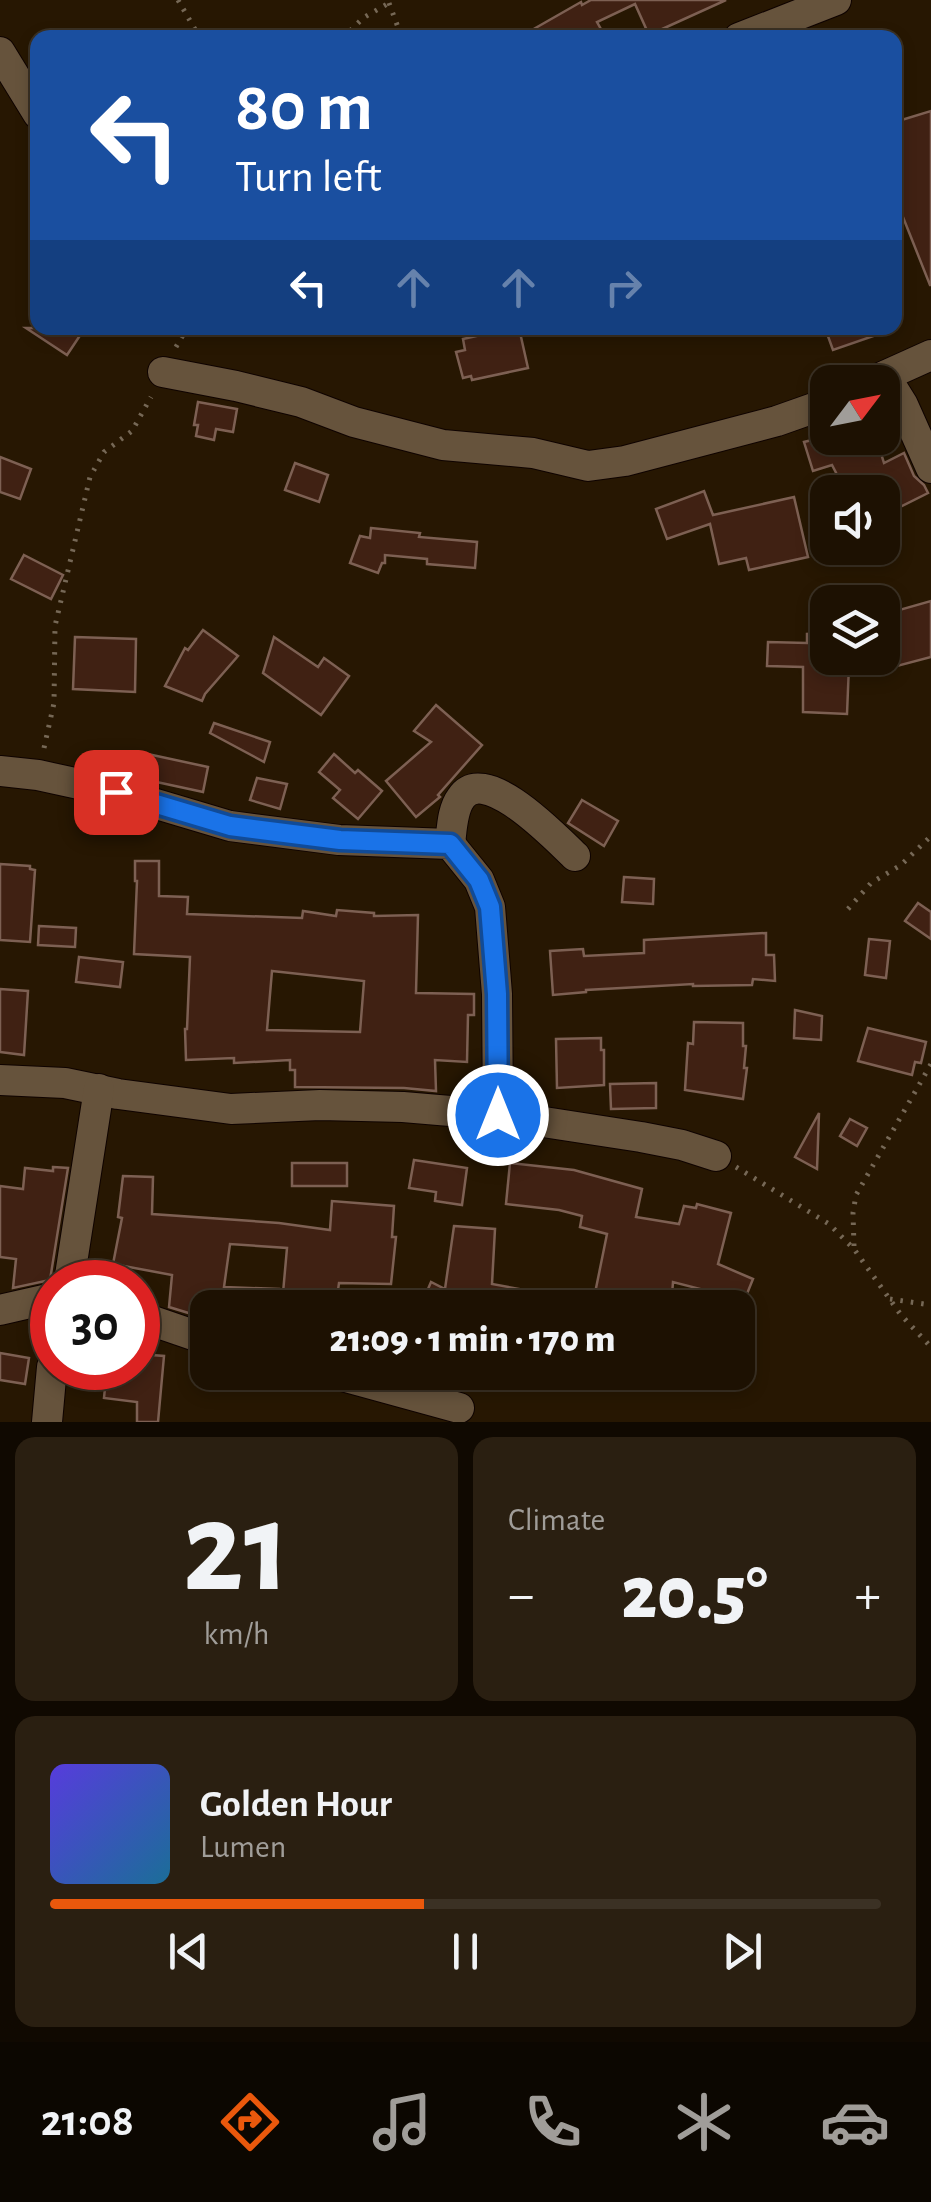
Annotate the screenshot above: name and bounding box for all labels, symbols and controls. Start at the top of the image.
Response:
icon: left [70,70,200,200]
text: 80 m [235,73,373,143]
text: Turn left [235,155,382,200]
icon: left [281,260,336,315]
icon: ahead [386,260,441,315]
icon: ahead [491,260,546,315]
icon: right [596,260,651,315]
north arrow [810,365,900,455]
map controls [810,365,900,675]
button: sound [810,475,900,565]
button: layers [810,585,900,675]
pin [74,750,159,835]
icon: arrive [89,765,144,820]
position arrow [446,1063,550,1167]
speed limit sign: 30 [30,1260,160,1390]
text: 21:09 · 1 min · 170 m [329,1321,616,1359]
text: 21 [182,1485,291,1615]
text: Climate [508,1504,605,1536]
text: 20.5° [621,1557,768,1632]
text: − [508,1568,534,1623]
text: + [855,1568,881,1623]
text: km/h [203,1618,270,1650]
text: Golden Hour [200,1786,392,1824]
text: Lumen [200,1831,286,1863]
icon: previous [161,1924,216,1979]
icon: pause [438,1924,493,1979]
icon: next [715,1924,770,1979]
icon: directions [215,2087,285,2157]
icon: music [367,2087,437,2157]
icon: phone [518,2087,588,2157]
icon: climate [669,2087,739,2157]
icon: car [820,2087,890,2157]
text: 21:08 [41,2099,134,2144]

